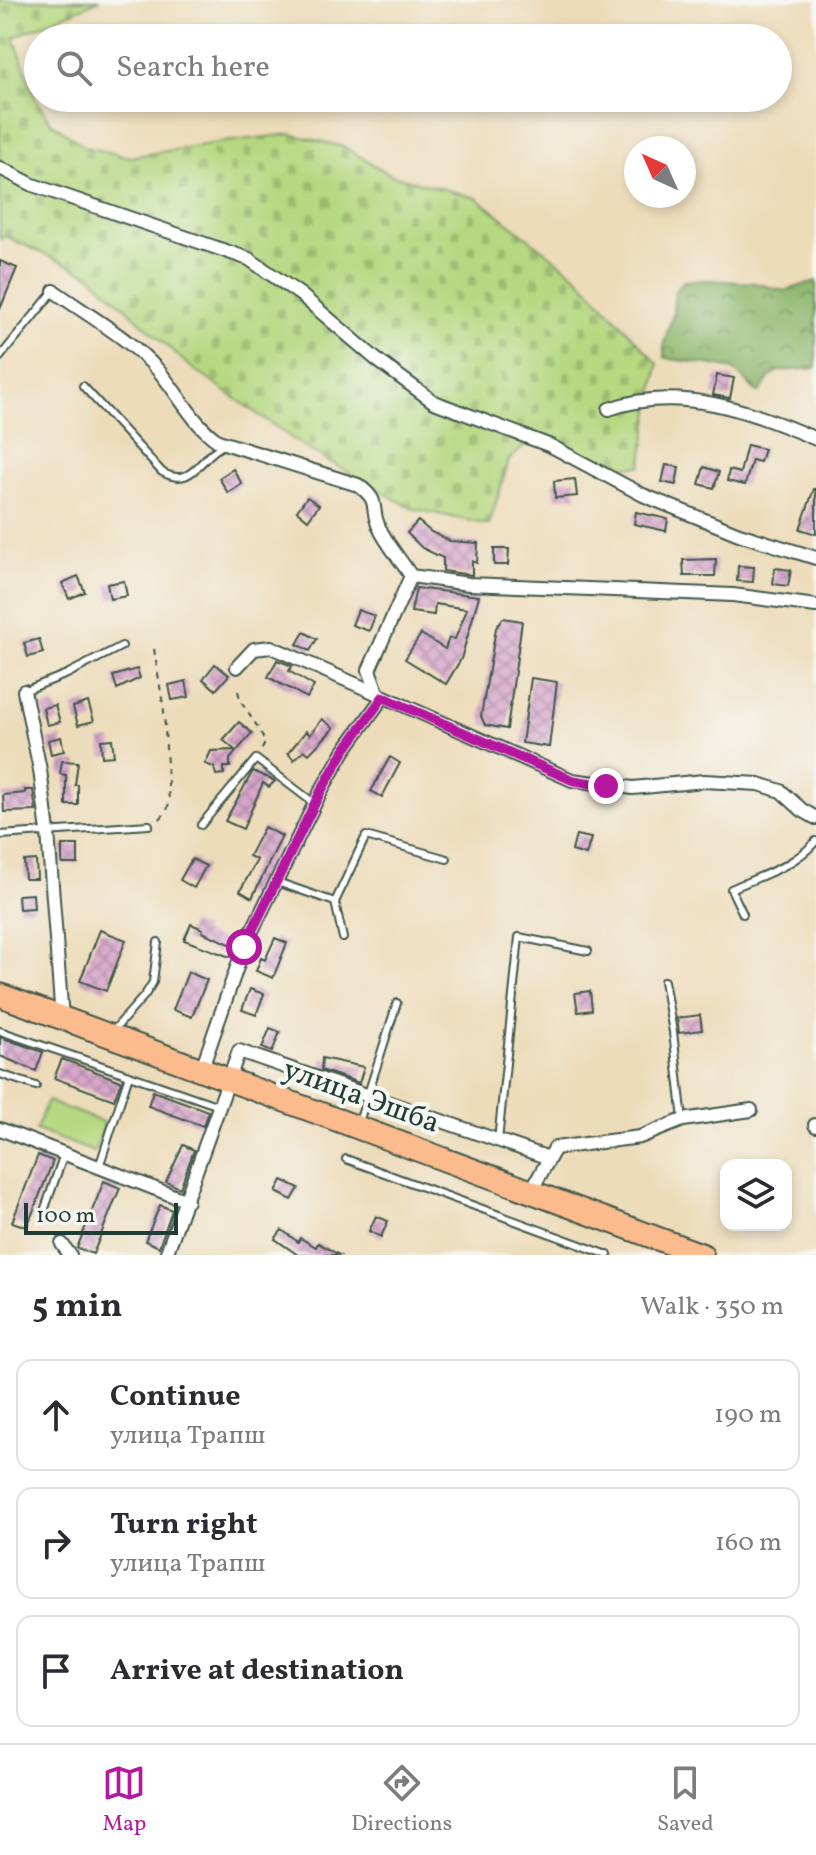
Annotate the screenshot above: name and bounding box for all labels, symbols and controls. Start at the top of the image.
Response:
search box [24,24,792,112]
icon: search [52,46,96,90]
text: Search here [116,47,270,89]
north arrow [624,136,696,208]
route end [588,768,624,804]
route start [226,929,262,965]
street label: улица Эшба [277,1049,445,1145]
map controls [720,1159,792,1231]
button: layers [720,1159,792,1231]
scale bar [24,1199,178,1235]
text: 100 m [36,1201,95,1232]
text: 5 min [32,1284,122,1331]
text: Walk · 350 m [640,1289,784,1325]
text: Continue [110,1376,241,1418]
icon: ahead [34,1393,78,1437]
text: 190 m [714,1397,782,1433]
text: улица Трапш [110,1418,266,1454]
text: Turn right [110,1504,258,1546]
icon: right [34,1521,78,1565]
text: 160 m [715,1525,782,1561]
text: улица Трапш [110,1546,266,1582]
icon: arrive [34,1649,78,1693]
text: Arrive at destination [110,1650,404,1692]
tab: Map [102,1761,146,1840]
tab: Directions [351,1761,452,1840]
tab: Saved [657,1761,714,1840]

